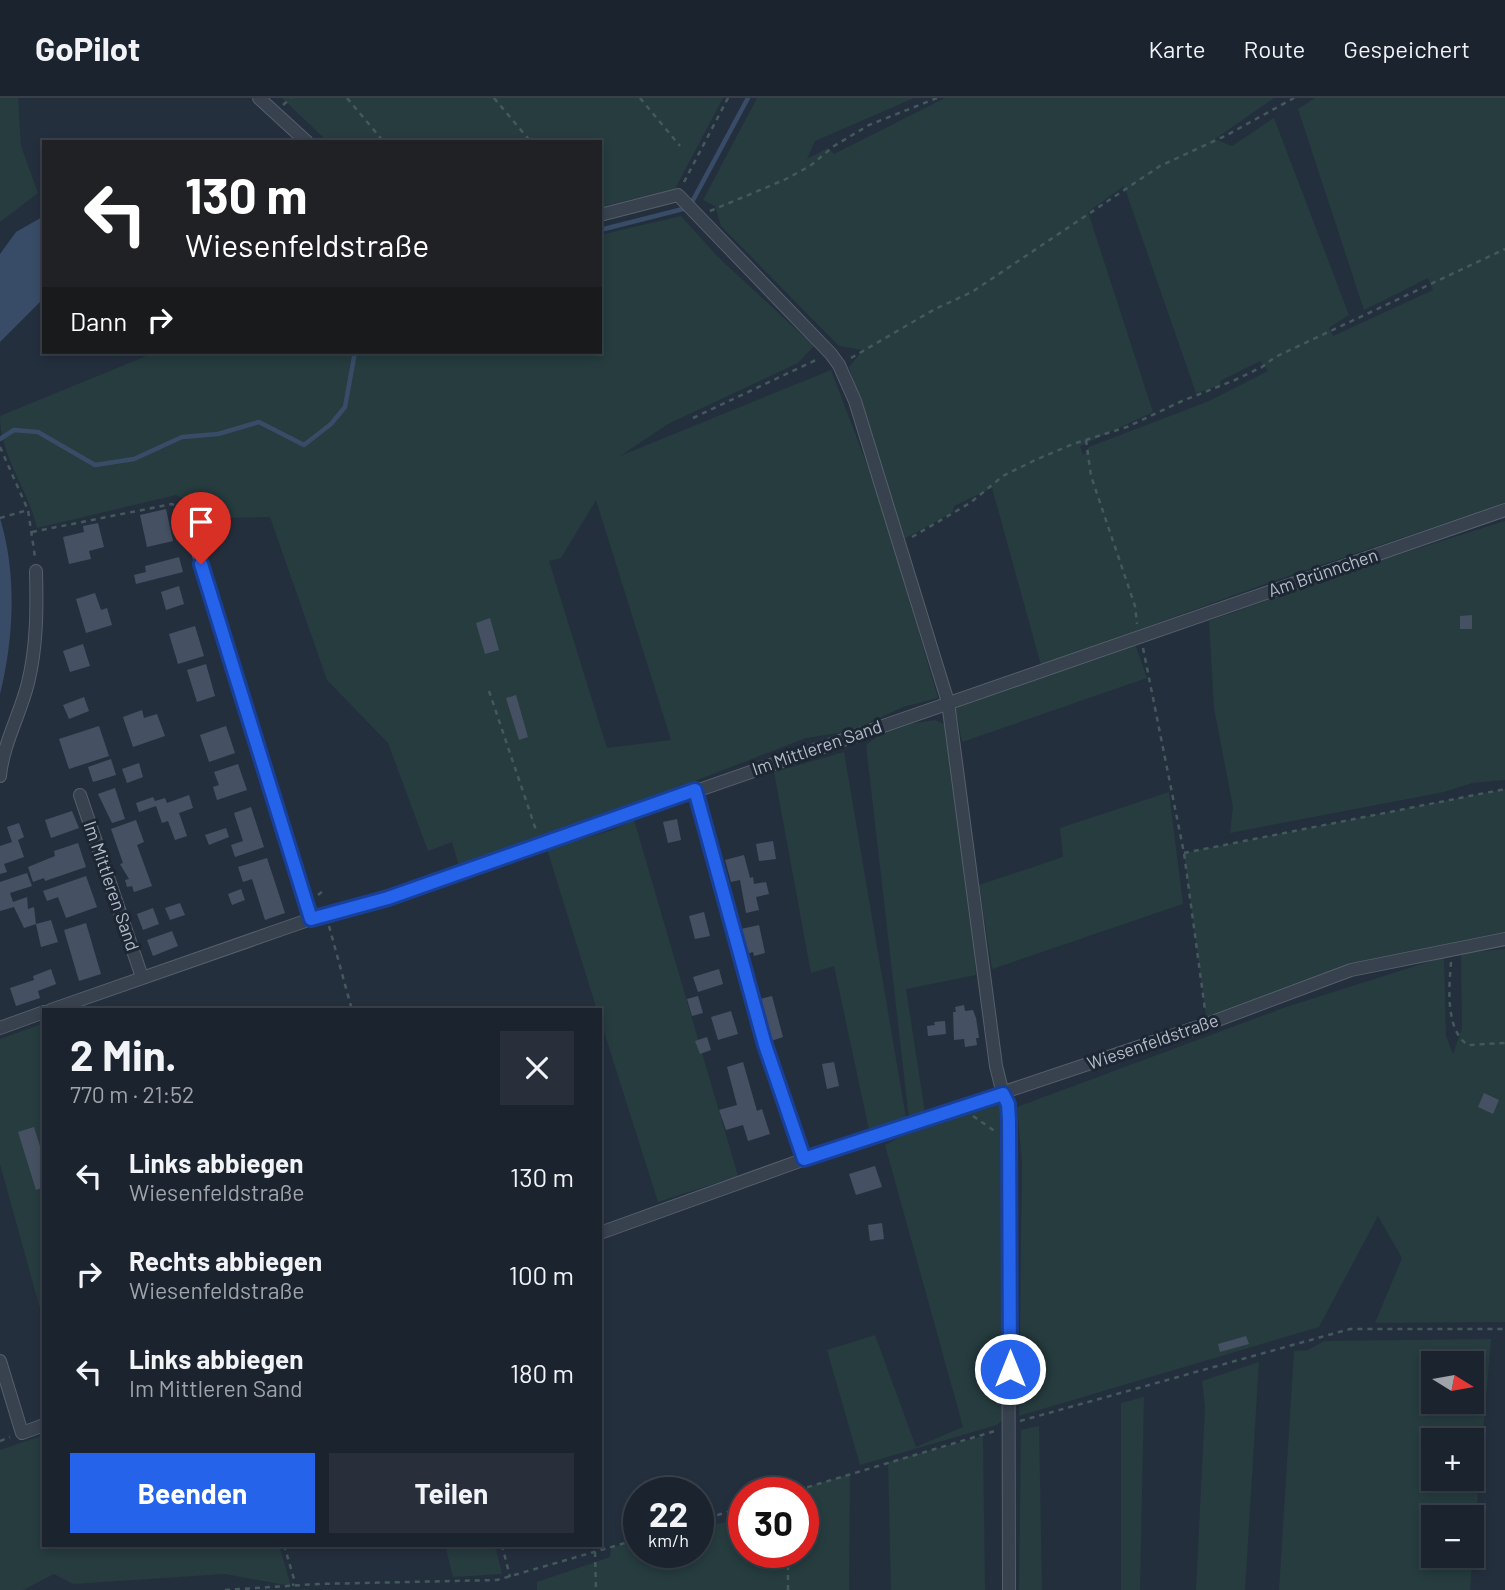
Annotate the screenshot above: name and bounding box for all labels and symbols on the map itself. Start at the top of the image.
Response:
pin [171,492,231,564]
street label: Am Brünnchen [1265,543,1380,601]
street label: Im Mittleren Sand [749,715,884,780]
street label: Im Mittleren Sand [79,818,144,953]
street label: Wiesenfeldstraße [1084,1008,1221,1074]
position arrow [973,1332,1047,1406]
north arrow [1421,1351,1484,1414]
speed limit sign: 30 [728,1477,819,1568]

